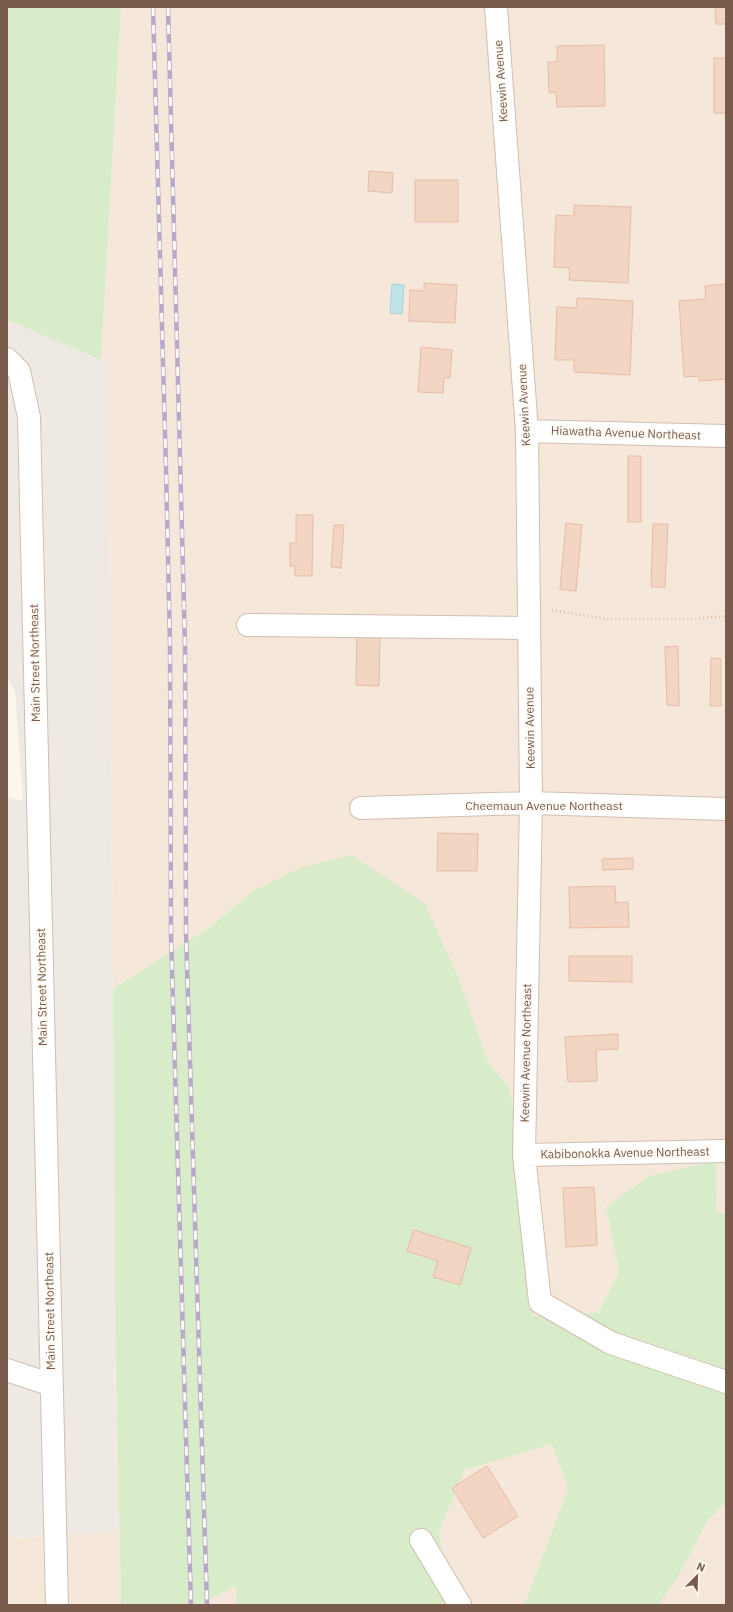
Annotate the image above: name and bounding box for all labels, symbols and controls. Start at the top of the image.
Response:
street label: Keewin Avenue [490,39,511,123]
street label: Keewin Avenue [514,363,533,447]
street label: Hiawatha Avenue Northeast [551,422,701,443]
street label: Main Street Northeast [26,604,43,722]
street label: Keewin Avenue [521,686,538,769]
street label: Cheemaun Avenue Northeast [465,798,623,813]
street label: Main Street Northeast [33,928,50,1046]
street label: Keewin Avenue Northeast [517,983,534,1123]
street label: Kabibonokka Avenue Northeast [540,1144,710,1161]
street label: Main Street Northeast [41,1252,58,1370]
north arrow [677,1556,717,1596]
text: N [695,1559,707,1575]

